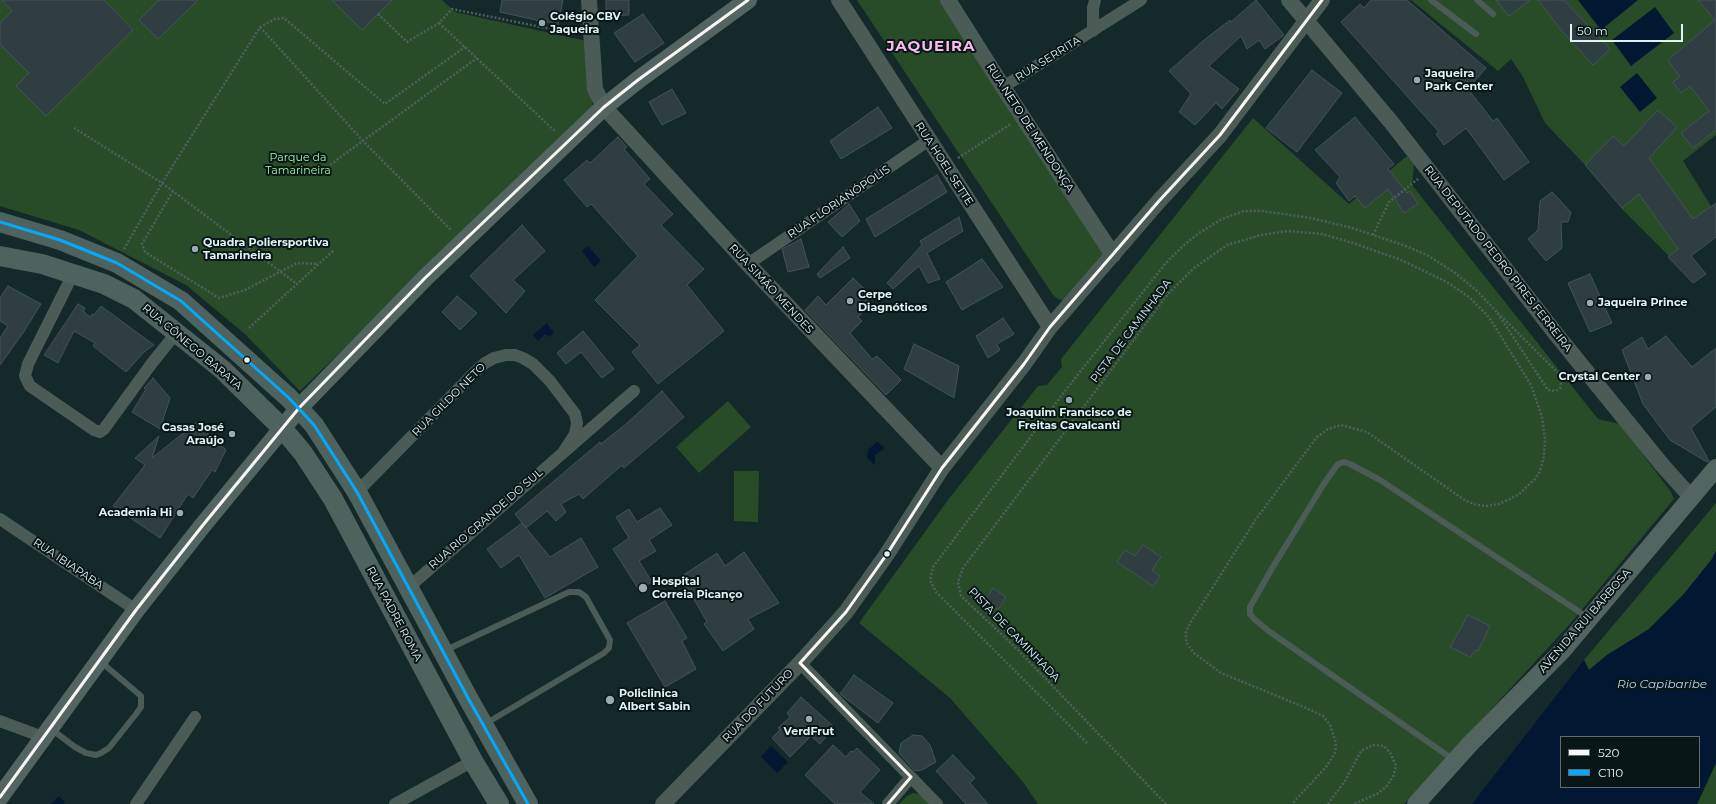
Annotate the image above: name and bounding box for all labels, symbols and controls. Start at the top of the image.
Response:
place label: Colégio CBV Jaqueira [550,10,621,36]
scale bar [1572,16,1685,42]
marker: Colégio CBV Jaqueira [537,18,547,28]
text: 50 m [1577,23,1608,38]
street label: RUA SERRITA [1013,34,1083,84]
district label: JAQUEIRA [886,38,976,56]
street label: RUA NETO DE MENDONÇA [983,61,1077,195]
place label: Jaqueira Park Center [1425,67,1493,93]
marker: Jaqueira Park Center [1412,75,1422,85]
street label: RUA HOEL SETTE [912,120,976,208]
park label: Parque da Tamarineira [265,151,331,177]
street label: RUA FLORIANÓPOLIS [785,163,893,241]
street label: RUA DEPUTADO PEDRO PIRES FERREIRA [1421,163,1575,355]
place label: Quadra Poliersportiva Tamarineira [203,236,329,262]
street label: RUA SIMÃO MENDES [726,241,816,337]
marker: Quadra Poliersportiva Tamarineira [190,244,200,254]
street label: PISTA DE CAMINHADA [1088,277,1174,385]
place label: Cerpe Diagnóticos [858,288,927,314]
marker: Cerpe Diagnóticos [845,296,855,306]
place label: Jaqueira Prince [1598,296,1687,310]
marker: Jaqueira Prince [1585,298,1595,308]
street label: RUA CÔNEGO BARATA [139,301,245,393]
unlabelled marker [242,355,252,365]
street label: RUA GILDO NETO [410,361,488,439]
place label: Crystal Center [1559,370,1640,384]
marker: Crystal Center [1643,372,1653,382]
marker: Joaquim Francisco de Freitas Cavalcanti [1064,395,1074,405]
place label: Joaquim Francisco de Freitas Cavalcanti [1006,406,1132,432]
place label: Casas José Araújo [162,421,224,447]
marker: Casas José Araújo [227,429,237,439]
street label: RUA RIO GRANDE DO SUL [426,466,546,572]
place label: Academia Hi [99,506,172,520]
marker: Academia Hi [175,508,185,518]
street label: RUA IBIAPABA [31,536,105,592]
unlabelled marker [882,549,892,559]
street label: RUA PADRE ROMA [363,564,425,664]
street label: AVENIDA RUI BARBOSA [1536,566,1634,676]
place label: Hospital Correia Picanço [652,575,742,601]
marker: Hospital Correia Picanço [637,582,649,594]
street label: PISTA DE CAMINHADA [966,585,1062,685]
street label: RUA DO FUTURO [720,667,796,745]
water label: Rio Capibaribe [1617,677,1707,691]
place label: Policlinica Albert Sabin [619,687,690,713]
marker: Policlinica Albert Sabin [604,694,616,706]
marker: VerdFrut [804,714,814,724]
place label: VerdFrut [784,725,834,739]
legend [1560,736,1700,788]
text: 520 [1598,745,1619,760]
text: C110 [1598,765,1623,780]

